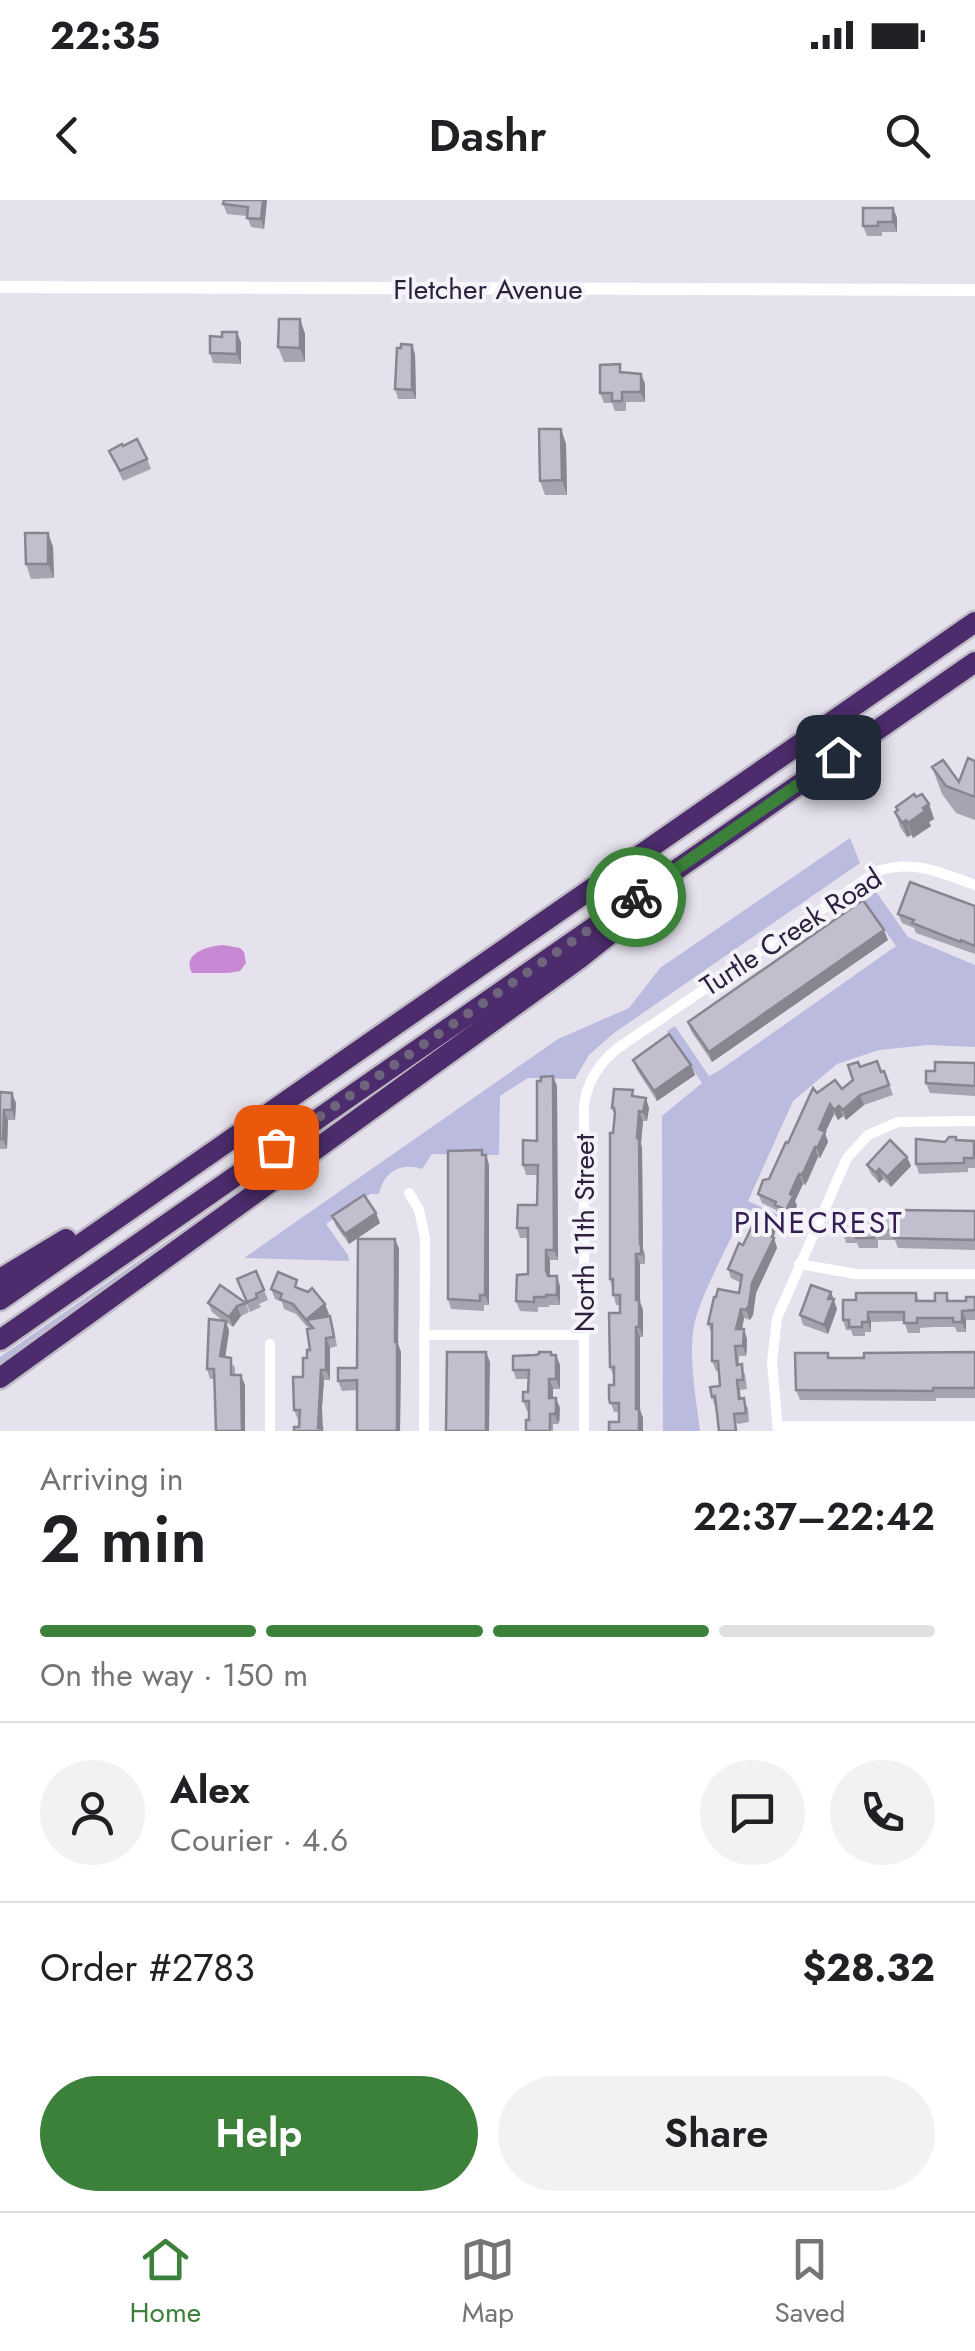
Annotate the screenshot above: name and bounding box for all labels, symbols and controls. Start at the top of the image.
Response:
text: 22:35 [50,8,160,63]
text: Dashr [429,103,546,168]
icon: back [40,108,95,163]
icon: search [880,108,935,163]
street label: Fletcher Avenue [393,269,583,310]
pin [796,715,881,800]
icon: home [811,730,866,785]
courier [586,847,686,947]
street label: Turtle Creek Road [692,858,890,1006]
icon: bike [609,870,664,925]
pin [234,1105,319,1190]
icon: bag [249,1120,304,1175]
street label: North 11th Street [564,1134,605,1332]
district label: PINECREST [734,1201,904,1244]
text: Arriving in [40,1456,184,1502]
text: 22:37–22:42 [693,1489,935,1544]
text: 2 min [40,1492,207,1586]
text: On the way · 150 m [40,1652,308,1698]
button: person [40,1760,145,1865]
button: chat [700,1760,805,1865]
button: phone [830,1760,935,1865]
text: Alex [170,1762,250,1817]
text: Courier · 4.6 [170,1817,348,1863]
text: Order #2783 [40,1940,255,1995]
text: $28.32 [802,1940,935,1995]
button: Help [40,2076,478,2191]
button: Share [498,2076,935,2191]
tab: Home [130,2232,201,2333]
tab: Map [460,2232,515,2333]
tab: Saved [774,2232,845,2333]

